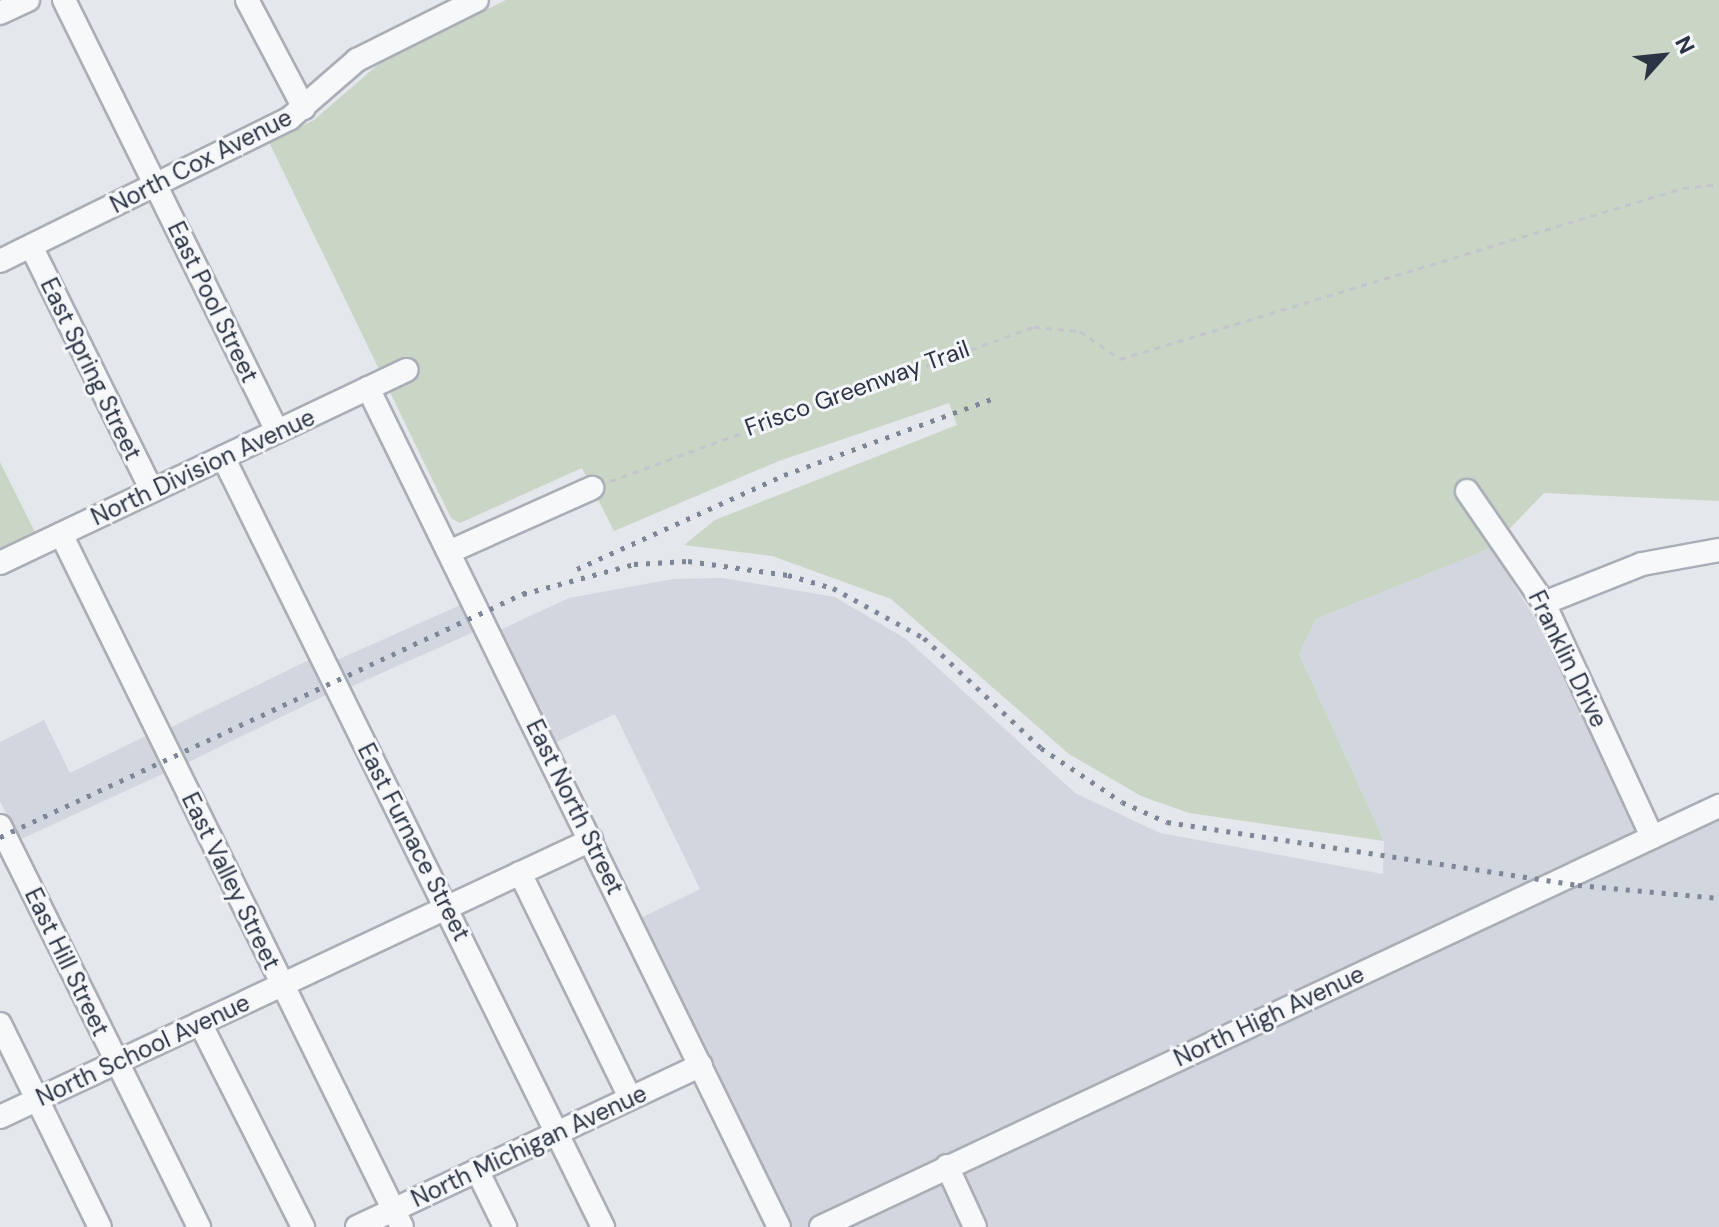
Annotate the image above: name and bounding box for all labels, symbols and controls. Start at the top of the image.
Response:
north arrow [1623,16,1703,96]
text: N [1668,31,1701,59]
street label: North Cox Avenue [105,103,297,219]
street label: East Pool Street [162,217,264,387]
street label: East Spring Street [34,273,148,465]
street label: Frisco Greenway Trail [741,334,973,442]
street label: North Division Avenue [86,402,320,532]
street label: Franklin Drive [1522,586,1614,732]
street label: East North Street [520,715,630,899]
street label: East Furnace Street [352,738,476,946]
street label: East Valley Street [176,788,286,974]
street label: East Hill Street [19,883,115,1041]
street label: North High Avenue [1169,959,1369,1073]
street label: North School Avenue [32,988,254,1112]
street label: North Michigan Avenue [407,1079,651,1213]

